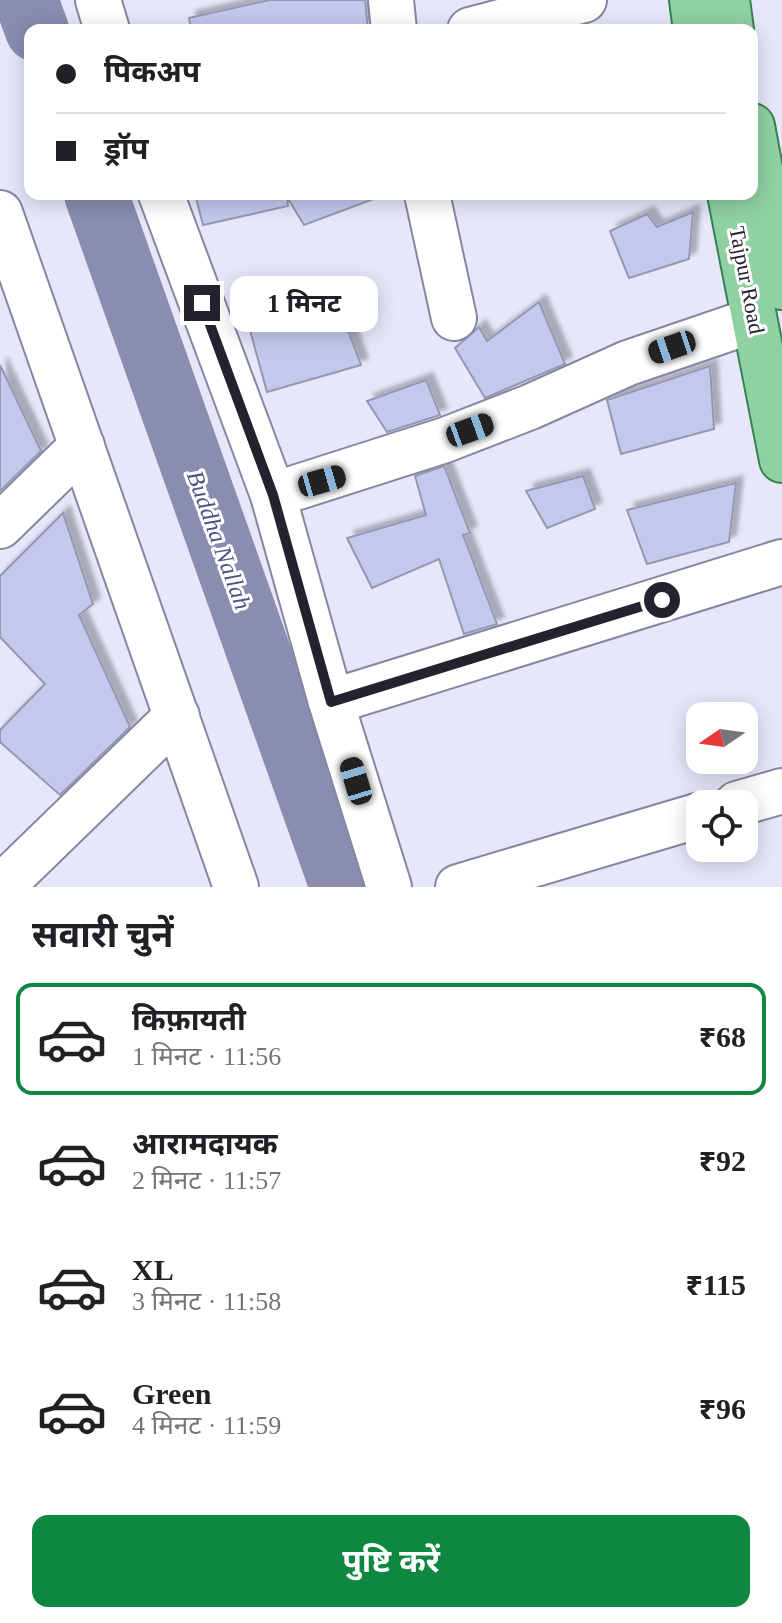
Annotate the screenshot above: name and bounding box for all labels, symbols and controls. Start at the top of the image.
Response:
text: पिकअप [104,55,200,88]
text: ड्रॉप [104,132,148,165]
street label: Tajpur Road [724,224,770,336]
callout: 1 मिनट [230,275,378,331]
route end [184,285,220,321]
text: 1 मिनट [267,289,341,318]
car [645,328,699,366]
car [443,411,497,449]
car [296,463,348,499]
water label: Buddha Nallah [182,467,256,613]
route start [644,582,680,618]
north arrow [686,702,758,774]
map controls [686,702,758,862]
car [338,755,374,807]
button: locate [686,790,758,862]
text: सवारी चुनें [32,915,173,955]
icon: car [36,1003,108,1075]
text: किफ़ायती [132,1003,246,1036]
text: ₹68 [699,1020,746,1053]
text: 1 मिनट · 11:56 [132,1042,281,1071]
icon: car [36,1127,108,1199]
text: आरामदायक [132,1127,278,1160]
text: ₹92 [699,1144,746,1177]
text: 2 मिनट · 11:57 [132,1166,281,1195]
icon: car [36,1251,108,1323]
text: XL [132,1253,174,1286]
text: ₹115 [685,1268,746,1301]
text: 3 मिनट · 11:58 [132,1287,281,1316]
icon: car [36,1375,108,1447]
text: Green [132,1377,211,1410]
text: ₹96 [699,1392,746,1425]
text: 4 मिनट · 11:59 [132,1411,281,1440]
button: पुष्टि करें [32,1515,750,1607]

